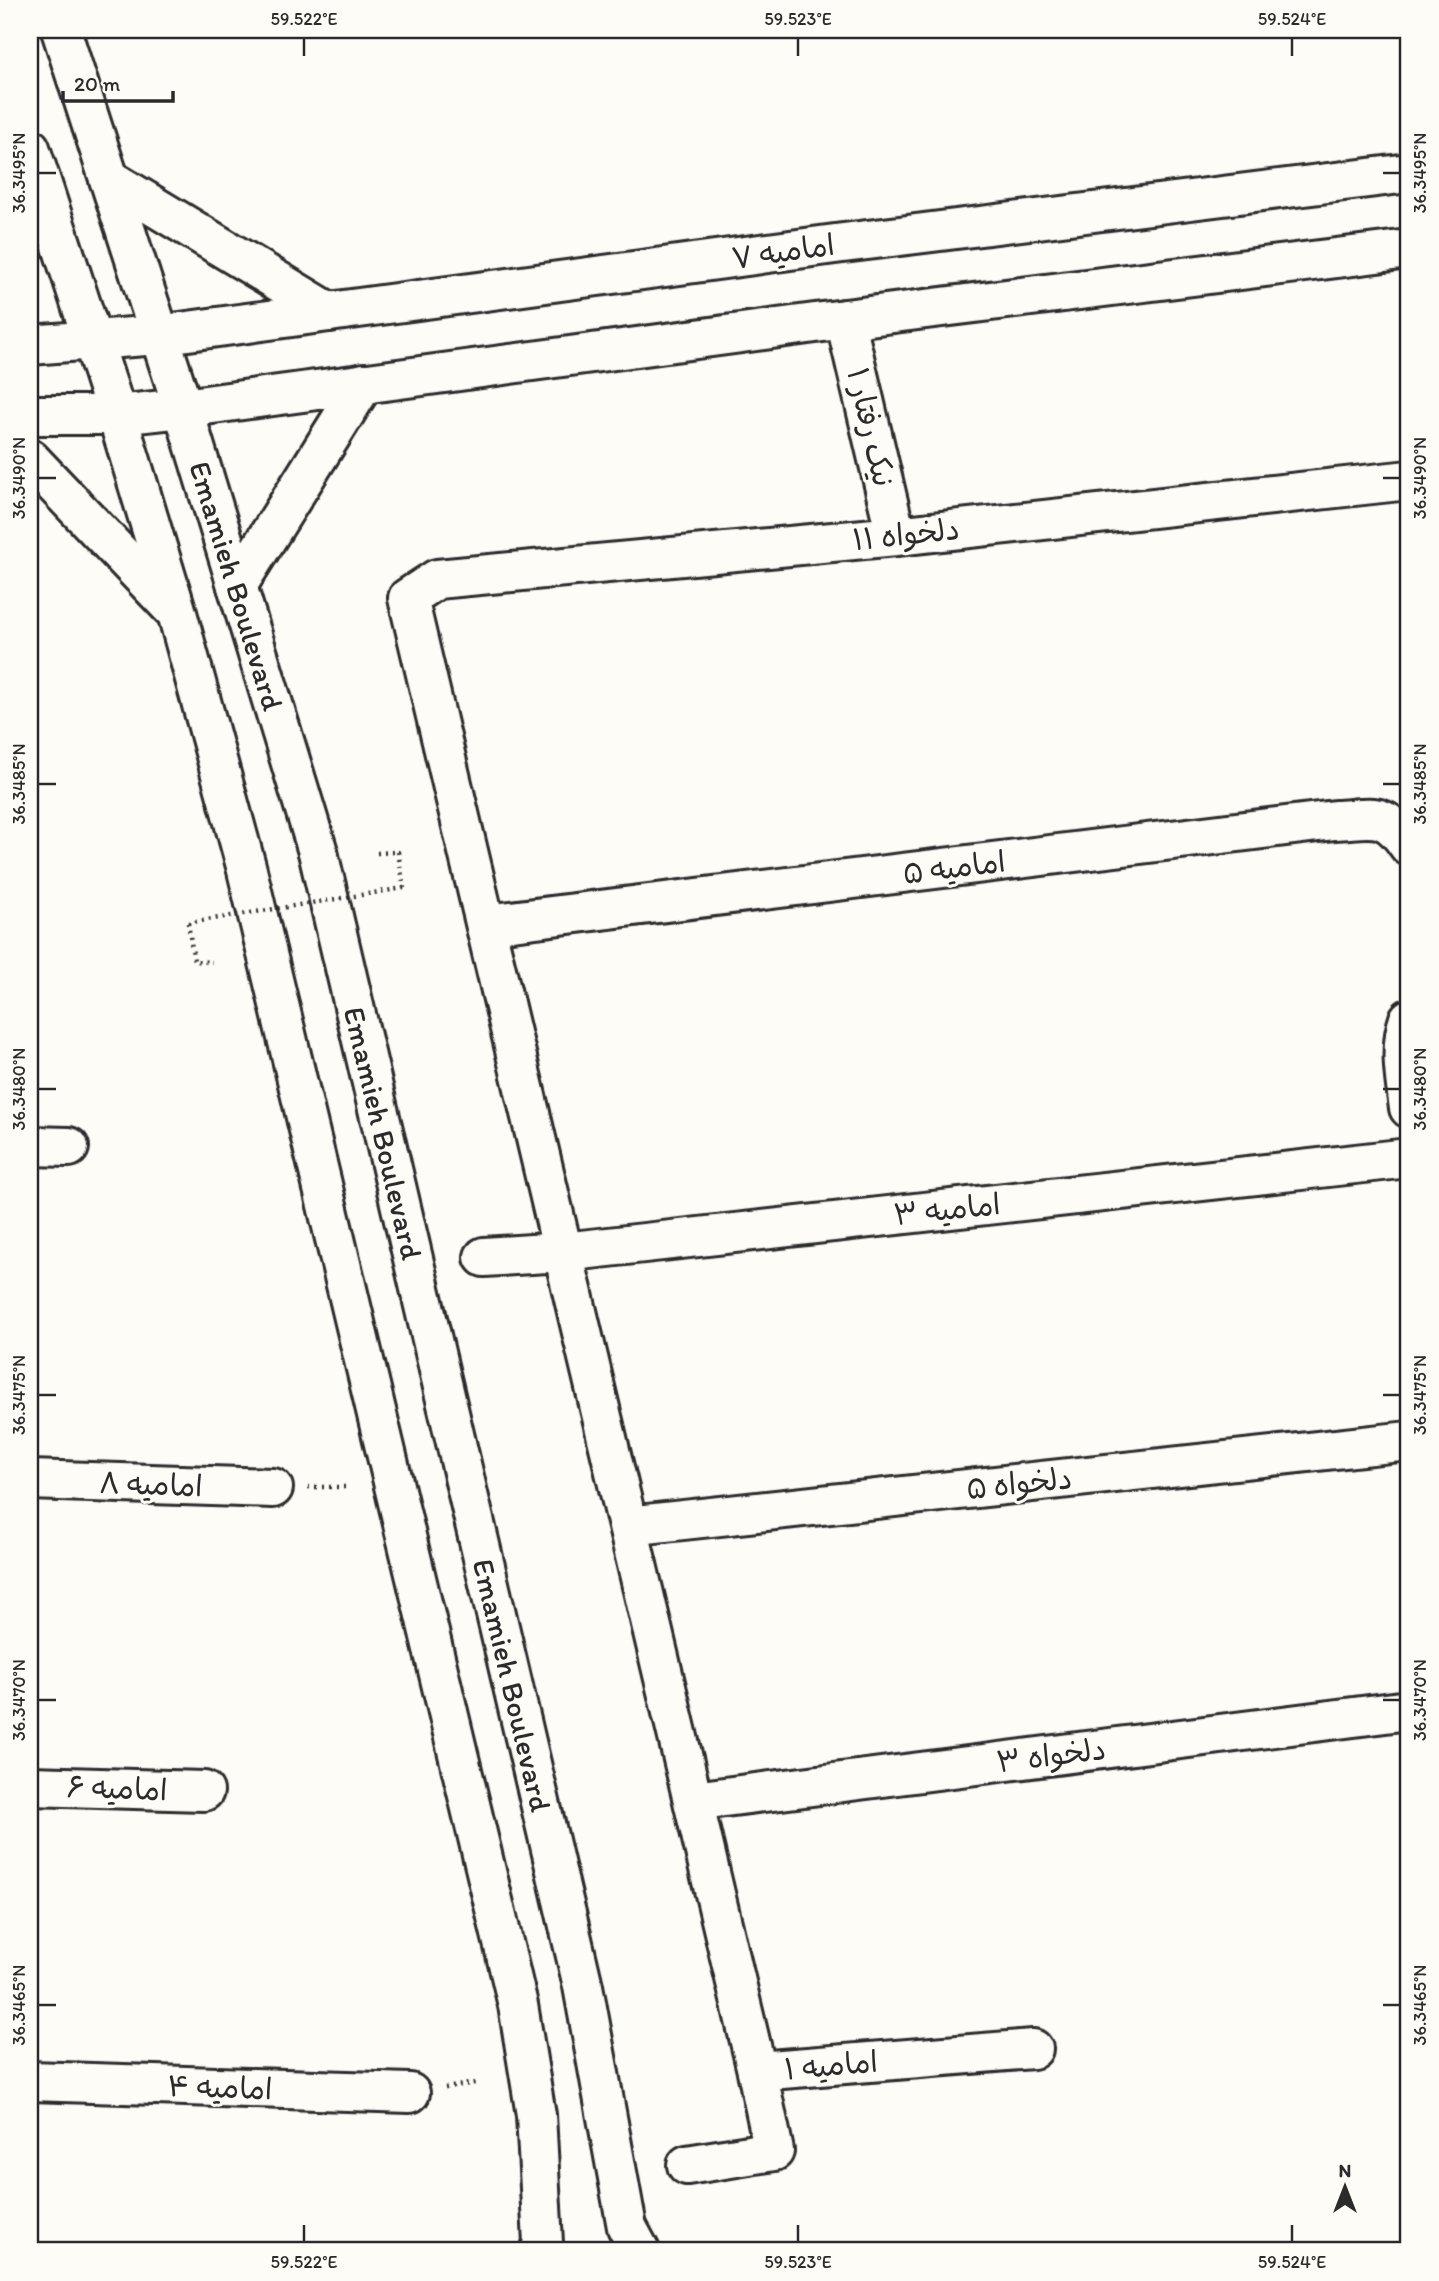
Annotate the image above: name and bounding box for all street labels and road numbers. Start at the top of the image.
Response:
street label: امامیه ۷ [729,225,837,277]
street label: نیک رفتار ۱ [839,364,903,490]
street label: Emamieh Boulevard [182,457,292,715]
street label: دلخواه ۱۱ [851,510,961,558]
street label: امامیه ۵ [900,842,1008,892]
street label: Emamieh Boulevard [336,1003,431,1264]
street label: امامیه ۳ [892,1185,1002,1233]
street label: دلخواه ۵ [964,1459,1074,1507]
street label: امامیه ۸ [99,1464,203,1504]
street label: Emamieh Boulevard [465,1555,560,1816]
street label: دلخواه ۳ [994,1730,1108,1780]
street label: امامیه ۶ [66,1768,168,1808]
street label: امامیه ۱ [783,2042,879,2088]
street label: امامیه ۴ [167,2067,273,2107]

